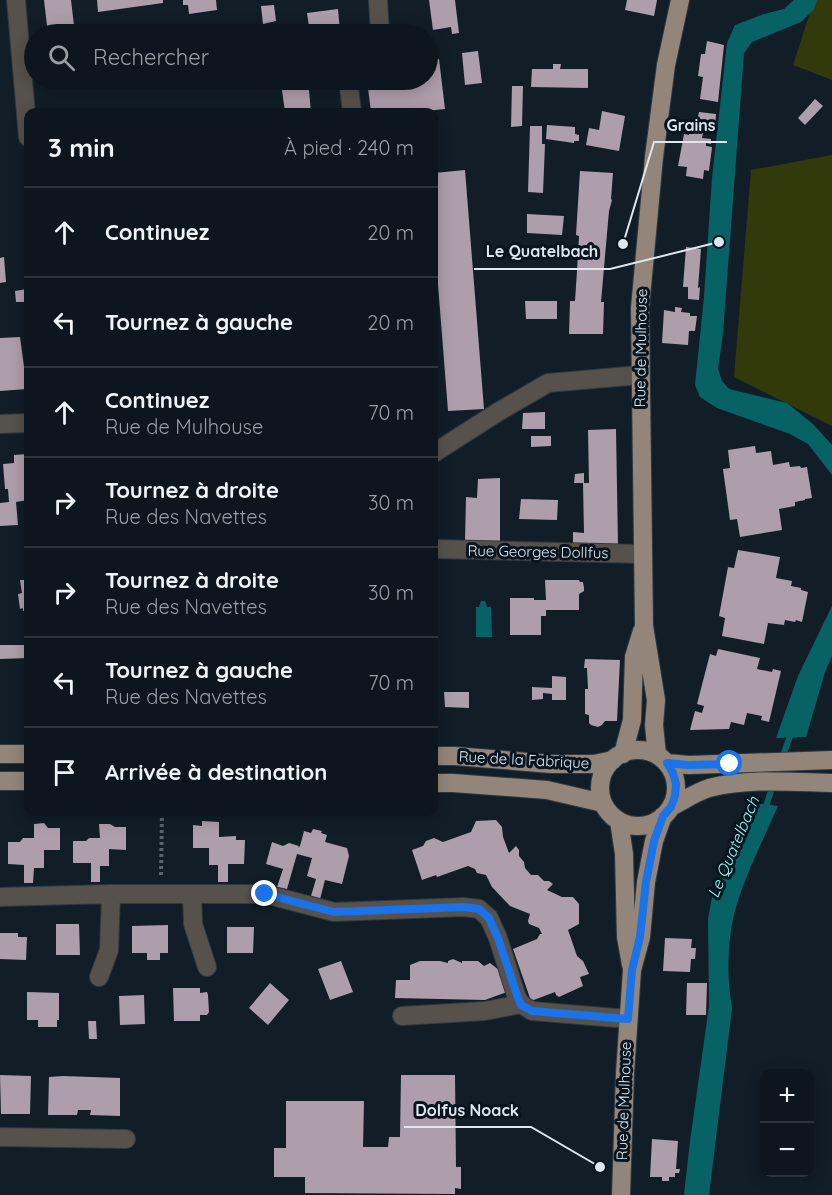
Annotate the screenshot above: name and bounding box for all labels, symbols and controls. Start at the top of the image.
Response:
search box [24,24,438,90]
icon: search [45,41,78,74]
text: Rechercher [93,43,209,71]
callout: Grains [654,108,727,142]
text: Grains [667,115,716,135]
text: 3 min [48,131,115,164]
text: À pied · 240 m [284,135,414,160]
icon: ahead [48,216,81,249]
text: Continuez [105,218,209,246]
text: 20 m [367,220,414,245]
callout: Le Quatelbach [474,235,610,269]
text: Le Quatelbach [486,241,598,261]
street label: Rue de Mulhouse [630,288,651,407]
icon: left [48,306,81,339]
text: Tournez à gauche [105,308,293,336]
text: 20 m [367,310,414,335]
text: Continuez [105,386,209,414]
icon: ahead [48,396,81,429]
text: 70 m [368,400,414,425]
text: Rue de Mulhouse [105,414,263,439]
text: Tournez à droite [105,476,279,504]
icon: right [48,486,81,519]
text: 30 m [368,490,414,515]
text: Rue des Navettes [105,504,267,529]
street label: Rue Georges Dollfus [467,541,609,562]
text: Tournez à droite [105,566,279,594]
icon: right [48,576,81,609]
text: 30 m [368,580,414,605]
text: Rue des Navettes [105,594,267,619]
text: Tournez à gauche [105,656,293,684]
icon: left [48,666,81,699]
text: 70 m [368,670,414,695]
text: Rue des Navettes [105,684,267,709]
street label: Rue de la Fabrique [458,747,590,772]
route start [716,750,742,776]
icon: arrive [48,756,81,789]
text: Arrivée à destination [105,758,327,786]
water label: Le Quatelbach [703,793,764,901]
route end [251,880,277,906]
street label: Rue de Mulhouse [612,1041,635,1161]
map controls [760,1069,814,1177]
button: + [760,1069,814,1123]
callout: Dolfus Noack [404,1093,531,1127]
text: Dolfus Noack [415,1100,519,1120]
button: − [760,1123,814,1177]

